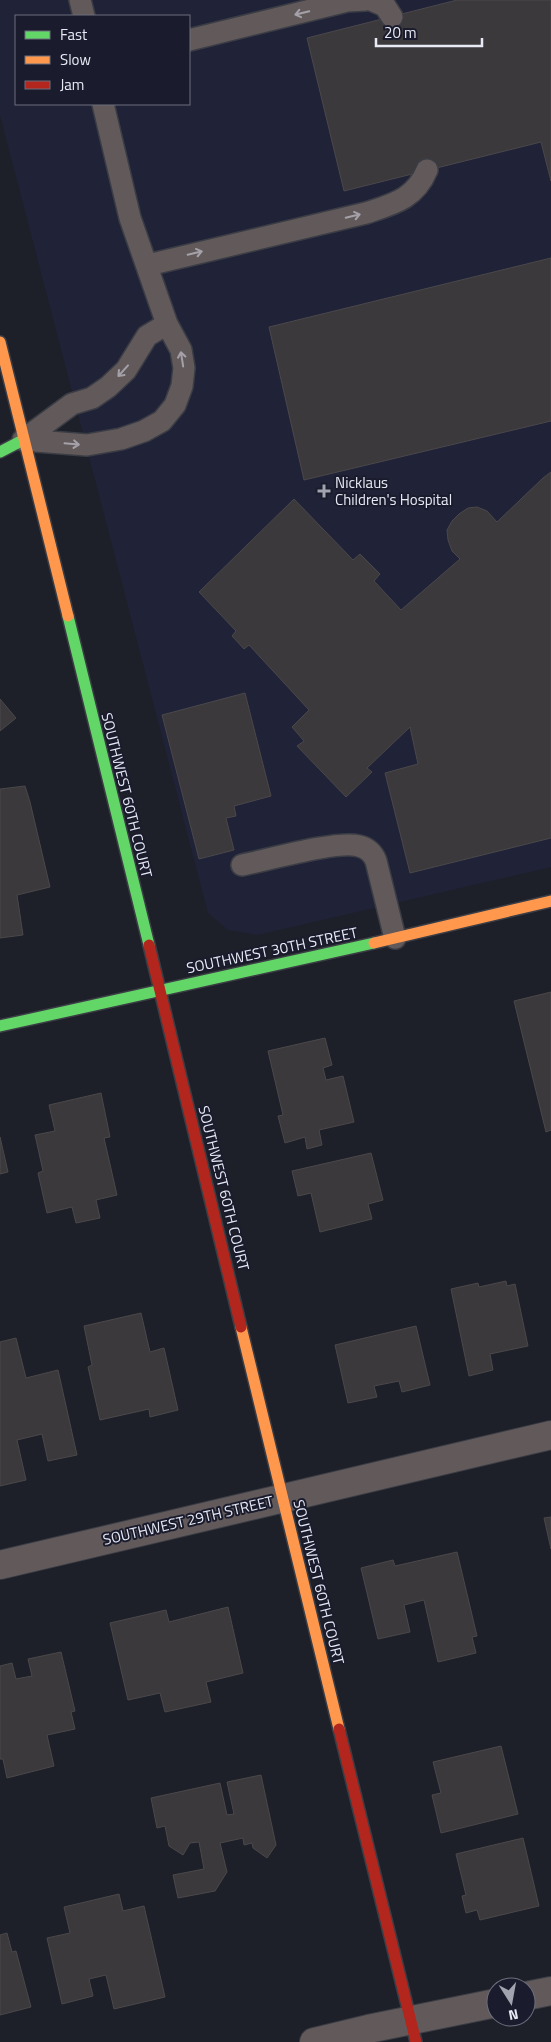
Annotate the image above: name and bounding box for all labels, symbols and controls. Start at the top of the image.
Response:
one-way arrow [294,8,310,18]
legend [15,15,190,105]
scale bar [376,15,482,47]
text: 20 m [384,21,417,44]
text: Fast [60,23,88,46]
text: Slow [60,48,91,71]
text: Jam [60,73,84,96]
one-way arrow [345,211,361,220]
one-way arrow [187,248,203,257]
one-way arrow [177,351,187,367]
one-way arrow [118,365,129,378]
one-way arrow [64,439,80,449]
place label: Nicklaus Children's Hospital [335,471,452,511]
marker: Nicklaus Children's Hospital [317,484,331,498]
street label: SOUTHWEST 60TH COURT [95,710,159,880]
street label: SOUTHWEST 30TH STREET [184,921,360,979]
street label: SOUTHWEST 60TH COURT [192,1103,256,1273]
street label: SOUTHWEST 29TH STREET [100,1489,276,1551]
street label: SOUTHWEST 60TH COURT [287,1497,351,1667]
north arrow [486,1977,536,2027]
text: N [507,2004,520,2026]

